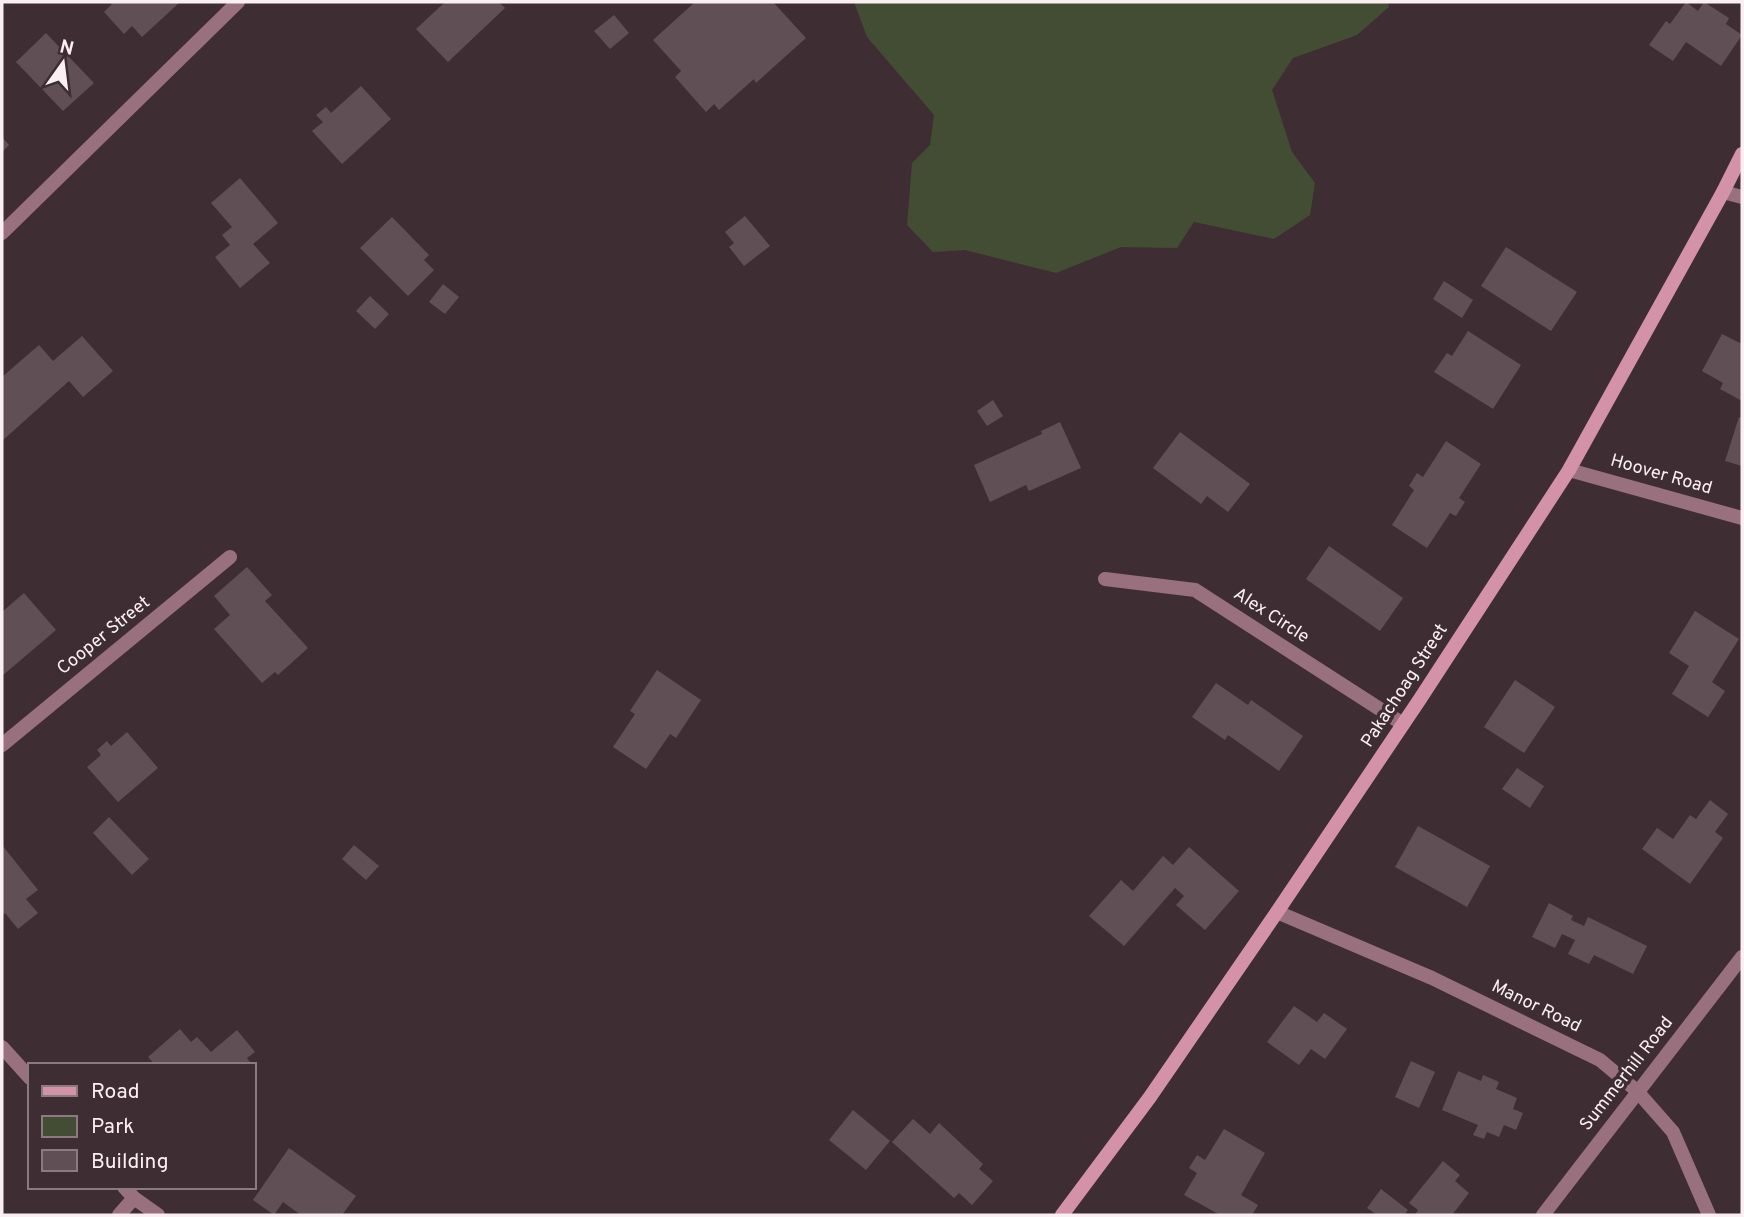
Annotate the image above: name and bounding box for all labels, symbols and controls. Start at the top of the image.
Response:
north arrow [28,28,98,98]
text: N [57,35,76,62]
street label: Hoover Road [1607,449,1715,501]
street label: Alex Circle [1229,583,1313,649]
street label: Cooper Street [53,591,155,681]
street label: Pakachoag Street [1357,620,1453,752]
street label: Manor Road [1487,975,1585,1039]
street label: Summerhill Road [1575,1012,1679,1136]
legend [28,1063,256,1189]
text: Road [91,1079,140,1106]
text: Park [91,1114,134,1141]
text: Building [91,1149,169,1176]

